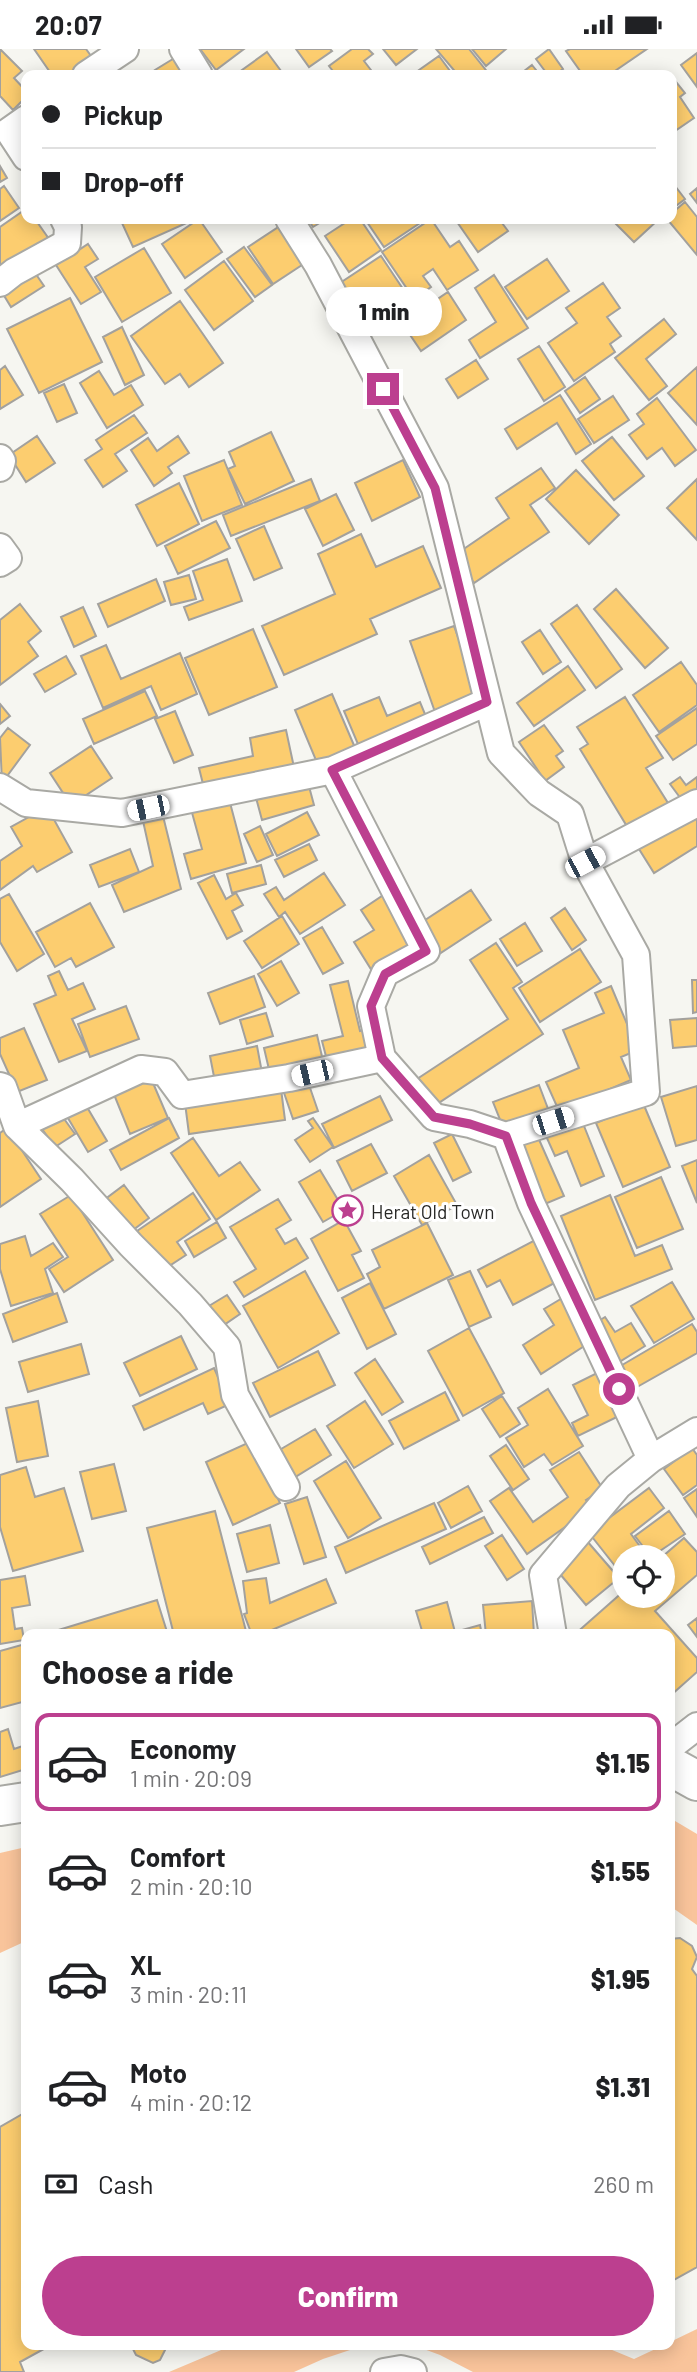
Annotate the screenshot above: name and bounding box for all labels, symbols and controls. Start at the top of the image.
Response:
text: 20:07 [35,9,102,40]
text: Pickup [84,99,163,130]
text: Drop-off [84,166,184,197]
callout: 1 min [325,287,441,337]
text: 1 min [359,297,409,325]
route end [367,373,399,405]
car [126,793,171,823]
car [562,843,609,881]
car [290,1058,335,1088]
car [530,1105,577,1137]
place icon: Herat Old Town [331,1194,365,1228]
place label: Herat Old Town [371,1200,495,1223]
route start [603,1373,635,1405]
map controls [612,1545,675,1608]
button: locate [612,1545,675,1608]
text: Choose a ride [42,1652,234,1690]
icon: car [46,1731,109,1794]
text: Economy [130,1733,236,1764]
text: $1.15 [595,1747,650,1778]
text: 1 min · 20:09 [130,1764,252,1792]
icon: car [46,1839,109,1902]
text: Comfort [130,1841,226,1872]
text: $1.55 [590,1855,650,1886]
text: 2 min · 20:10 [130,1872,252,1900]
icon: car [46,1947,109,2010]
text: XL [130,1949,161,1980]
text: $1.95 [591,1963,650,1994]
text: 3 min · 20:11 [130,1980,247,2008]
icon: car [46,2055,109,2118]
text: Moto [130,2057,187,2088]
text: $1.31 [595,2071,650,2102]
text: 4 min · 20:12 [130,2088,252,2116]
icon: cash [42,2165,80,2203]
text: Cash [98,2168,153,2199]
text: 260 m [593,2170,654,2198]
button: Confirm [42,2256,654,2336]

